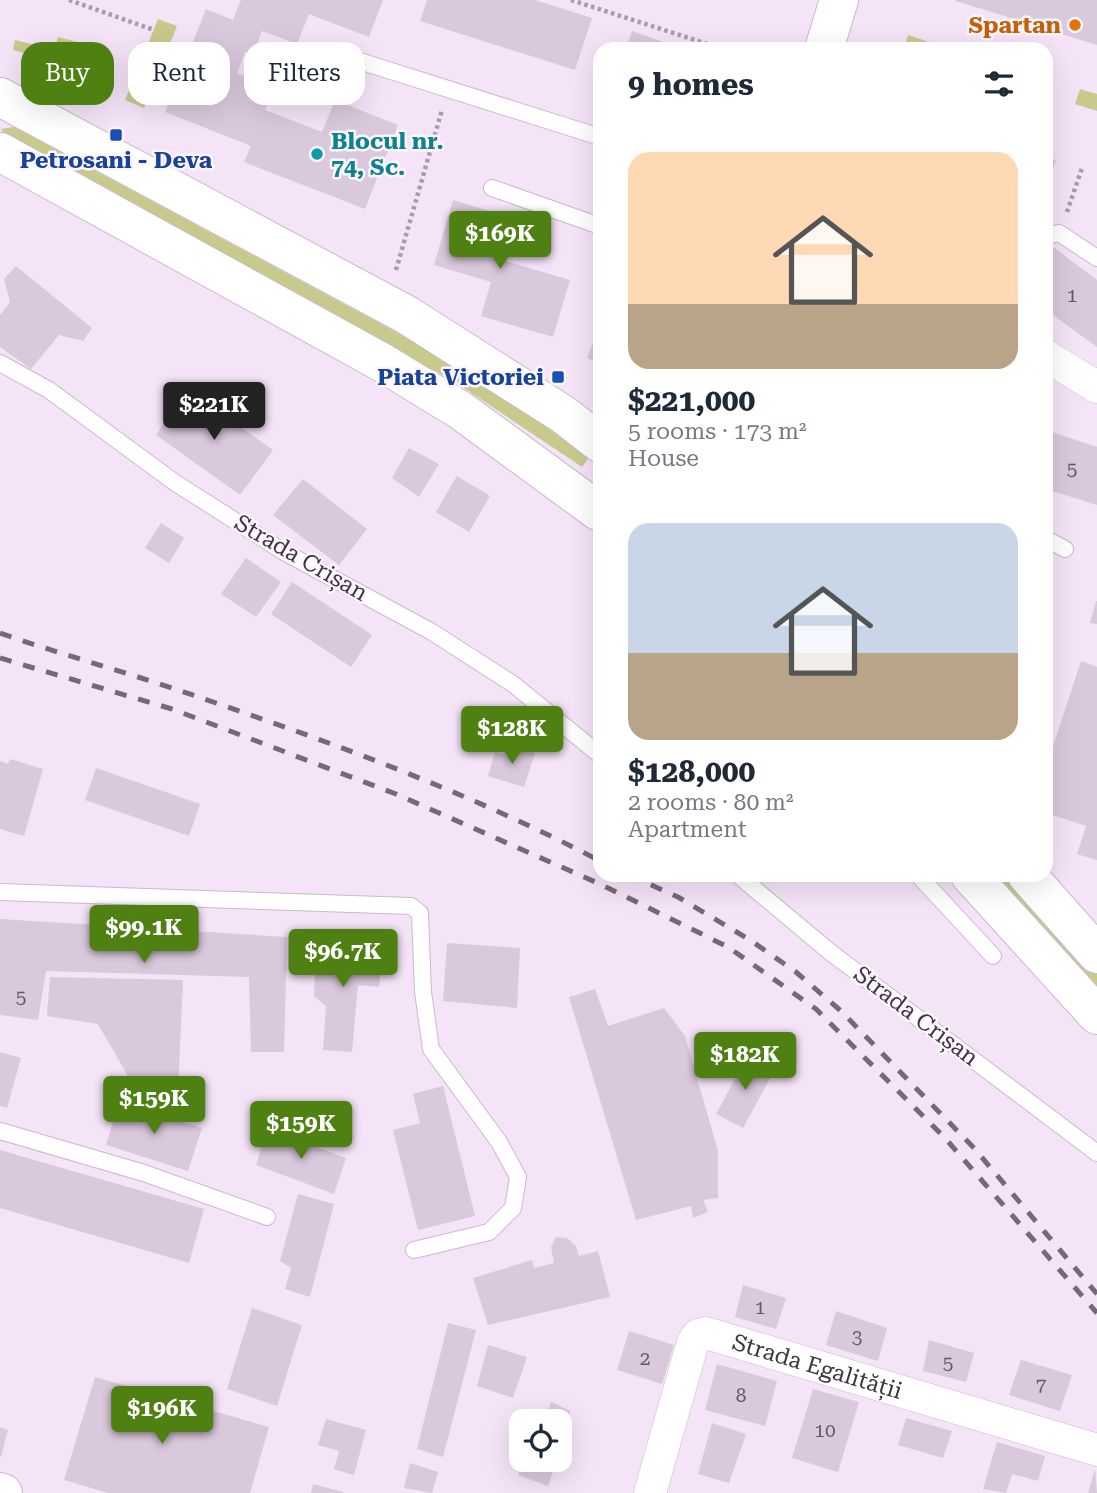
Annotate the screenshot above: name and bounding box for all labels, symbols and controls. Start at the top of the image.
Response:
place label: Spartan [969,12,1062,39]
marker: Spartan [1067,17,1083,33]
chip: Buy [21,42,114,105]
chip: Rent [128,42,230,105]
chip: Filters [244,42,365,105]
icon: filters [980,65,1018,103]
text: 9 homes [628,67,754,102]
marker: Petrosani - Deva [108,127,124,143]
place label: Blocul nr. 74, Sc. [331,128,444,181]
marker: Blocul nr. 74, Sc. [309,146,325,162]
place label: Petrosani - Deva [20,147,213,174]
icon: home [760,197,886,323]
pin: $169K [451,212,549,271]
text: $169K [465,220,535,247]
house number: 1 [1067,284,1077,307]
place label: Piata Victoriei [377,364,544,391]
marker: Piata Victoriei [550,369,566,385]
pin: $221K [165,382,263,442]
text: $221,000 [628,383,755,418]
text: $221K [179,391,249,418]
text: 5 rooms · 173 m² [628,418,806,445]
text: House [628,445,699,472]
house number: 5 [1067,457,1077,480]
street label: Strada Crișan [229,509,372,608]
icon: home [760,568,886,694]
pin: $128K [463,706,561,766]
text: $128K [477,715,547,742]
text: $128,000 [628,754,755,789]
text: 2 rooms · 80 m² [628,789,794,816]
text: Apartment [628,816,747,843]
pin: $99.1K [87,906,201,965]
text: $99.1K [106,914,182,941]
pin: $96.7K [286,930,400,989]
text: $96.7K [305,938,381,965]
street label: Strada Crișan [848,960,984,1072]
house number: 5 [16,985,26,1008]
pin: $182K [696,1032,794,1092]
text: $182K [710,1041,780,1068]
pin: $159K [105,1076,203,1136]
text: $159K [119,1085,189,1112]
pin: $159K [252,1102,350,1161]
text: $159K [266,1110,336,1137]
house number: 1 [755,1296,765,1319]
house number: 3 [852,1325,862,1348]
street label: Strada Egalității [729,1328,905,1404]
house number: 2 [640,1347,650,1370]
house number: 5 [943,1351,953,1374]
house number: 7 [1036,1374,1047,1397]
house number: 8 [736,1384,746,1407]
pin: $196K [113,1386,211,1446]
text: $196K [127,1395,197,1422]
map controls [509,1409,572,1472]
button: locate [509,1409,572,1472]
house number: 10 [814,1419,836,1442]

